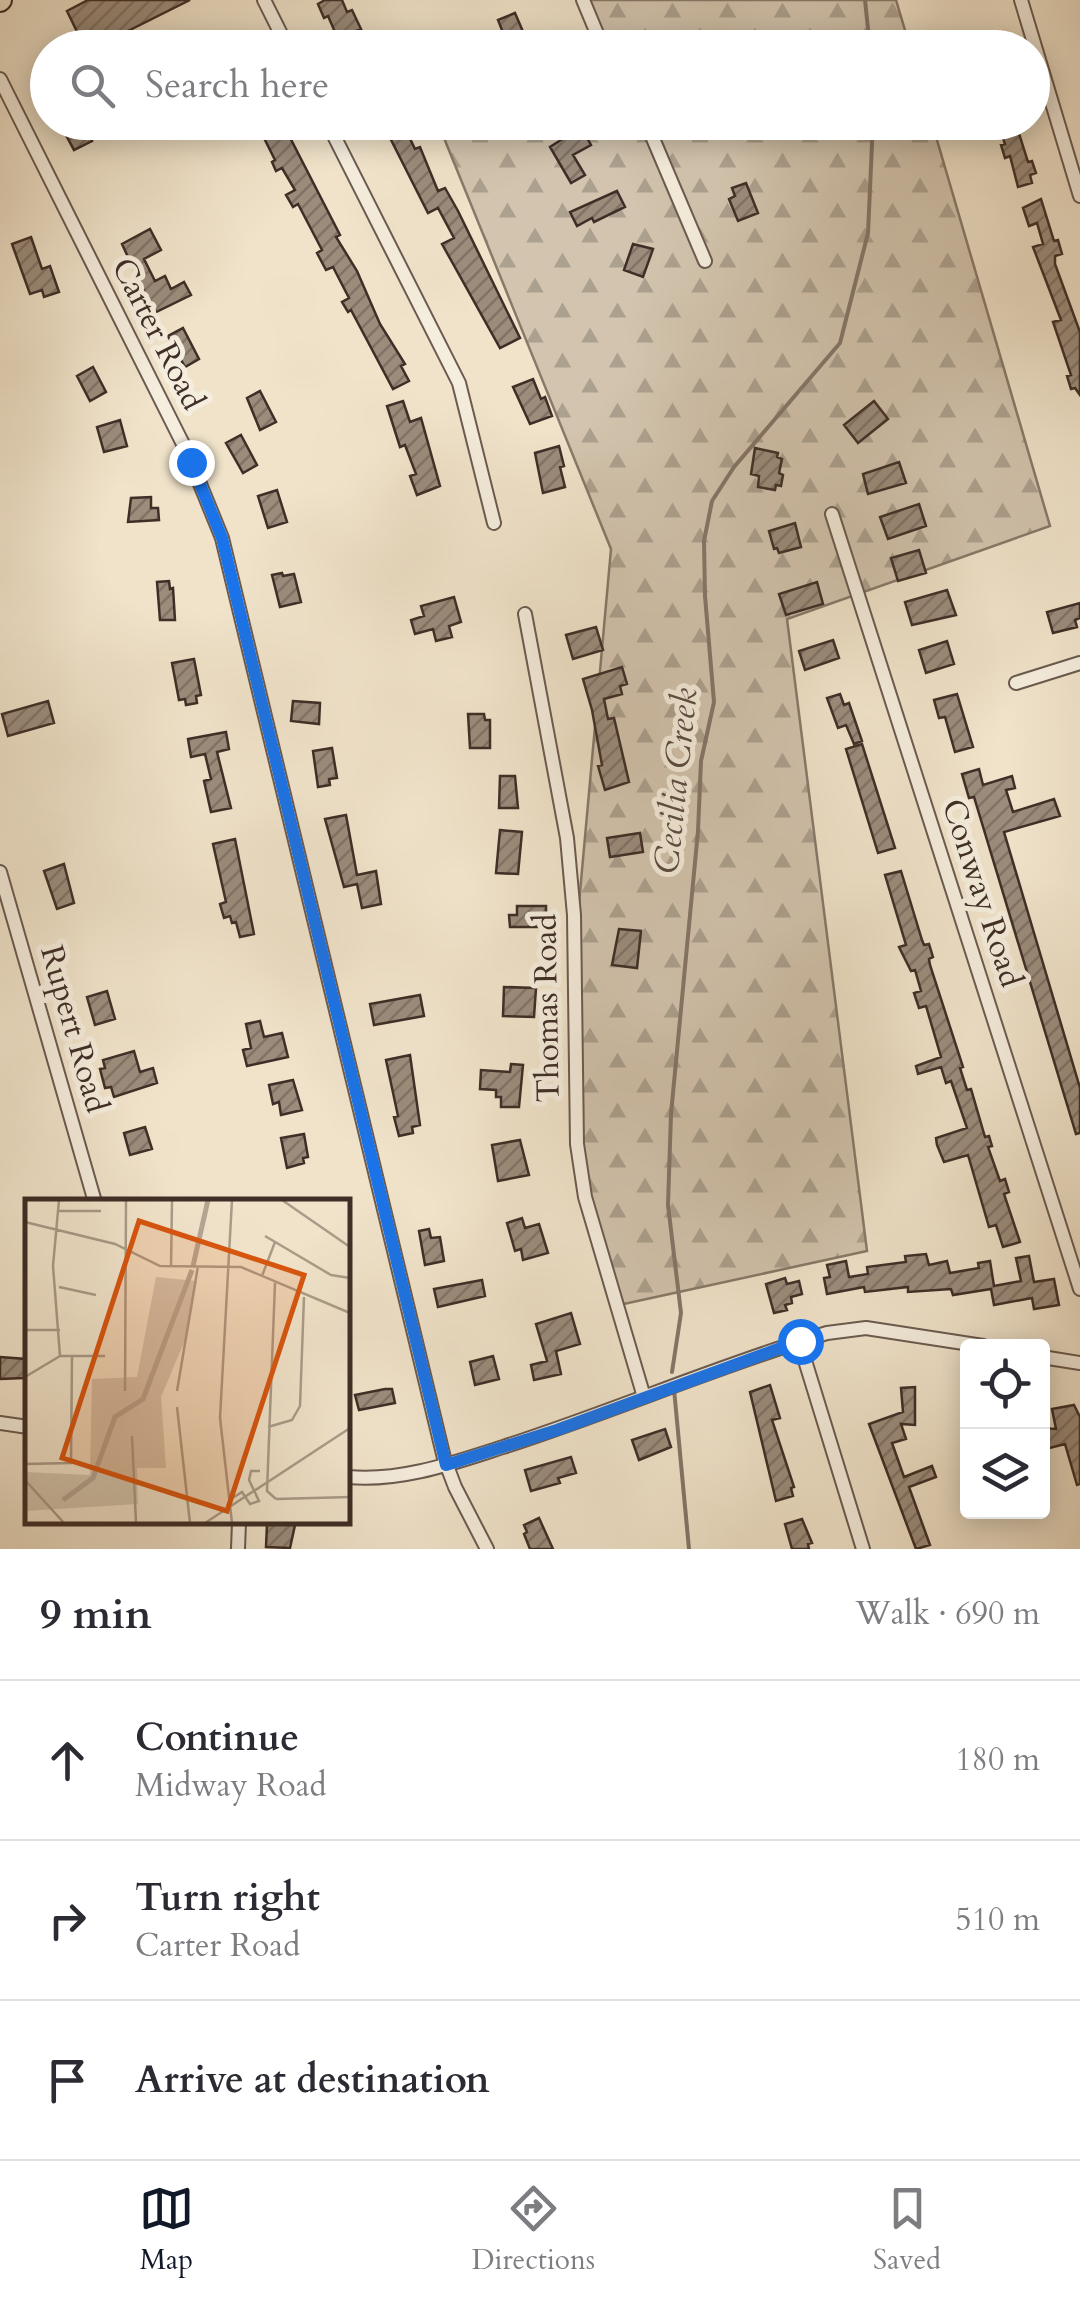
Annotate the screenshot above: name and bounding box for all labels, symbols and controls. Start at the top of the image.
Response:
search box [30,30,1050,140]
icon: search [65,58,120,113]
text: Search here [145,59,329,111]
street label: Carter Road [101,250,215,418]
route end [169,440,215,486]
water label: Cecilia Creek [642,685,710,876]
street label: Conway Road [931,793,1033,993]
street label: Thomas Road [523,913,571,1103]
street label: Rupert Road [29,940,119,1118]
inset map [25,1199,350,1524]
route start [778,1319,824,1365]
map controls [960,1339,1050,1519]
button: locate [960,1339,1050,1429]
button: layers [960,1429,1050,1519]
text: 9 min [40,1586,152,1643]
text: Walk · 690 m [855,1592,1040,1636]
text: Continue [135,1712,299,1764]
icon: ahead [40,1733,95,1788]
text: 180 m [955,1738,1040,1782]
text: Midway Road [135,1764,326,1808]
text: Turn right [135,1872,320,1924]
icon: right [40,1893,95,1948]
text: 510 m [955,1898,1040,1942]
text: Carter Road [135,1924,300,1968]
icon: arrive [40,2053,95,2108]
text: Arrive at destination [135,2054,490,2106]
tab: Map [139,2181,194,2279]
tab: Directions [472,2181,595,2279]
tab: Saved [873,2181,941,2279]

